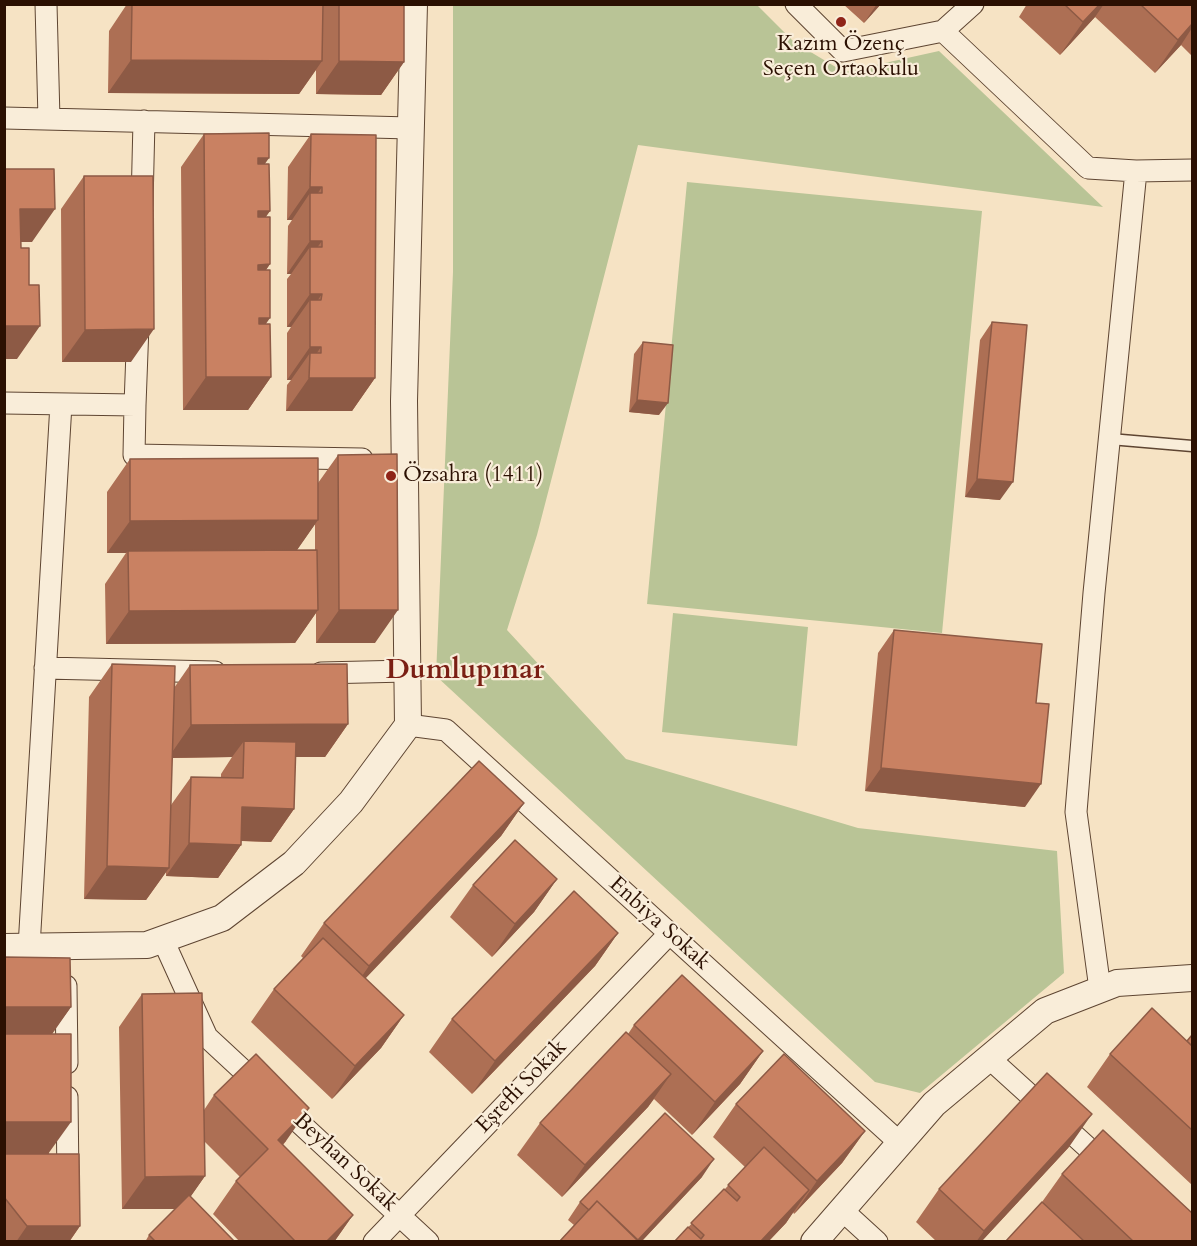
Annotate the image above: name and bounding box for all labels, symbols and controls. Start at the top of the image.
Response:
marker: Kazım Özenç Seçen Ortaokulu [834,15,848,29]
place label: Kazım Özenç Seçen Ortaokulu [763,32,919,84]
place label: Özsahra (1411) [403,463,543,489]
marker: Özsahra (1411) [384,469,398,483]
district label: Dumlupınar [386,655,544,689]
street label: Enbiya Sokak [603,872,715,976]
street label: Eşrefli Sokak [471,1035,573,1139]
street label: Beyhan Sokak [288,1108,402,1218]

